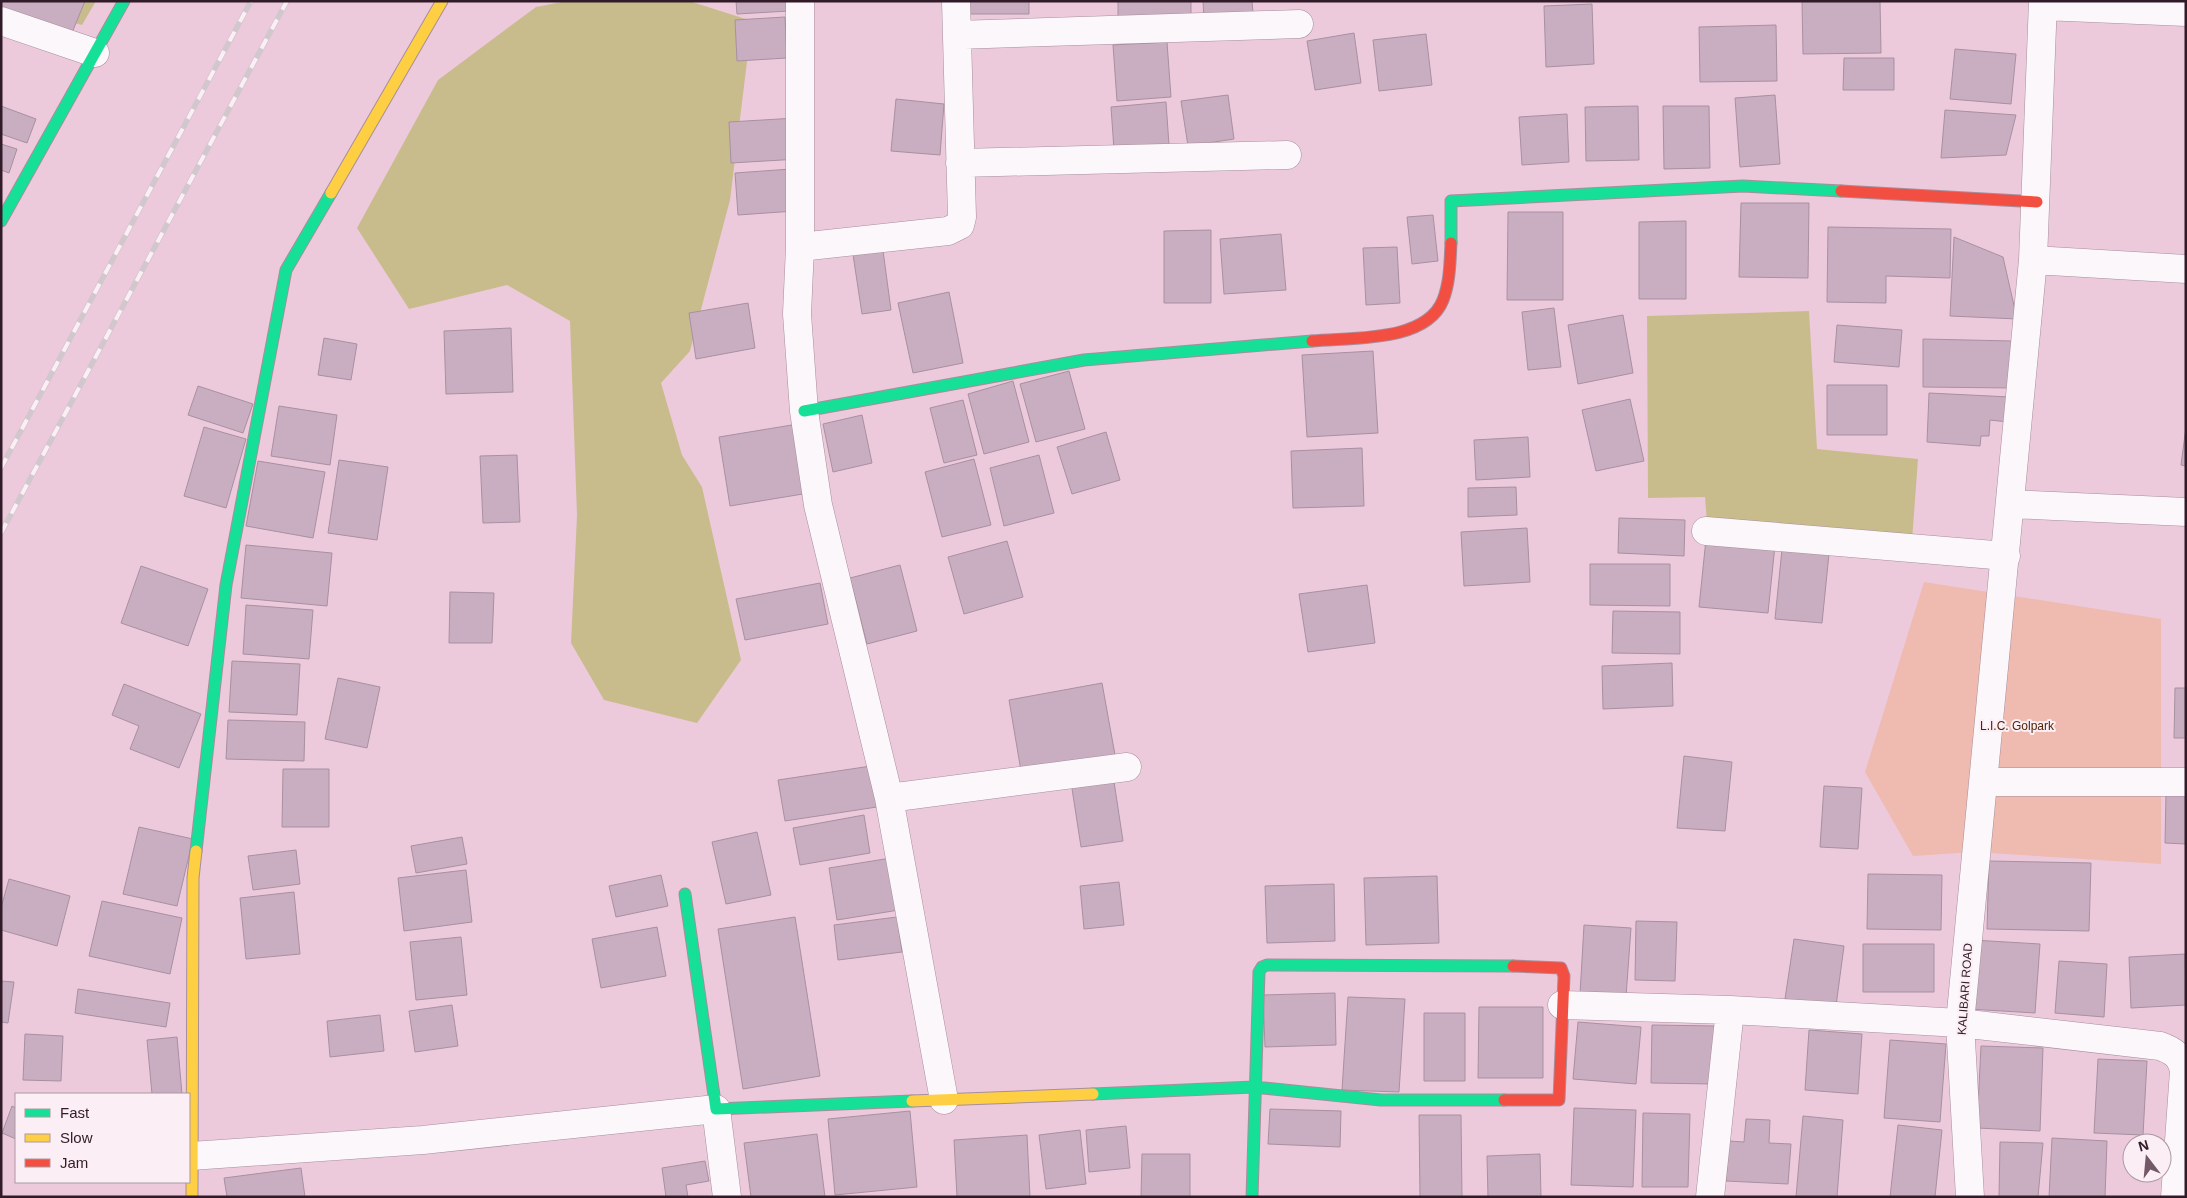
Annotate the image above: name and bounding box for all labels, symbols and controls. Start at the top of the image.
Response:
park label: L.I.C. Golpark [1980,719,2055,733]
street label: KALIBARI ROAD [1955,942,1975,1035]
legend [15,1093,190,1183]
text: Fast [60,1104,90,1121]
text: Slow [60,1129,93,1146]
north arrow [2122,1133,2172,1183]
text: N [2136,1136,2150,1155]
text: Jam [60,1154,88,1171]

